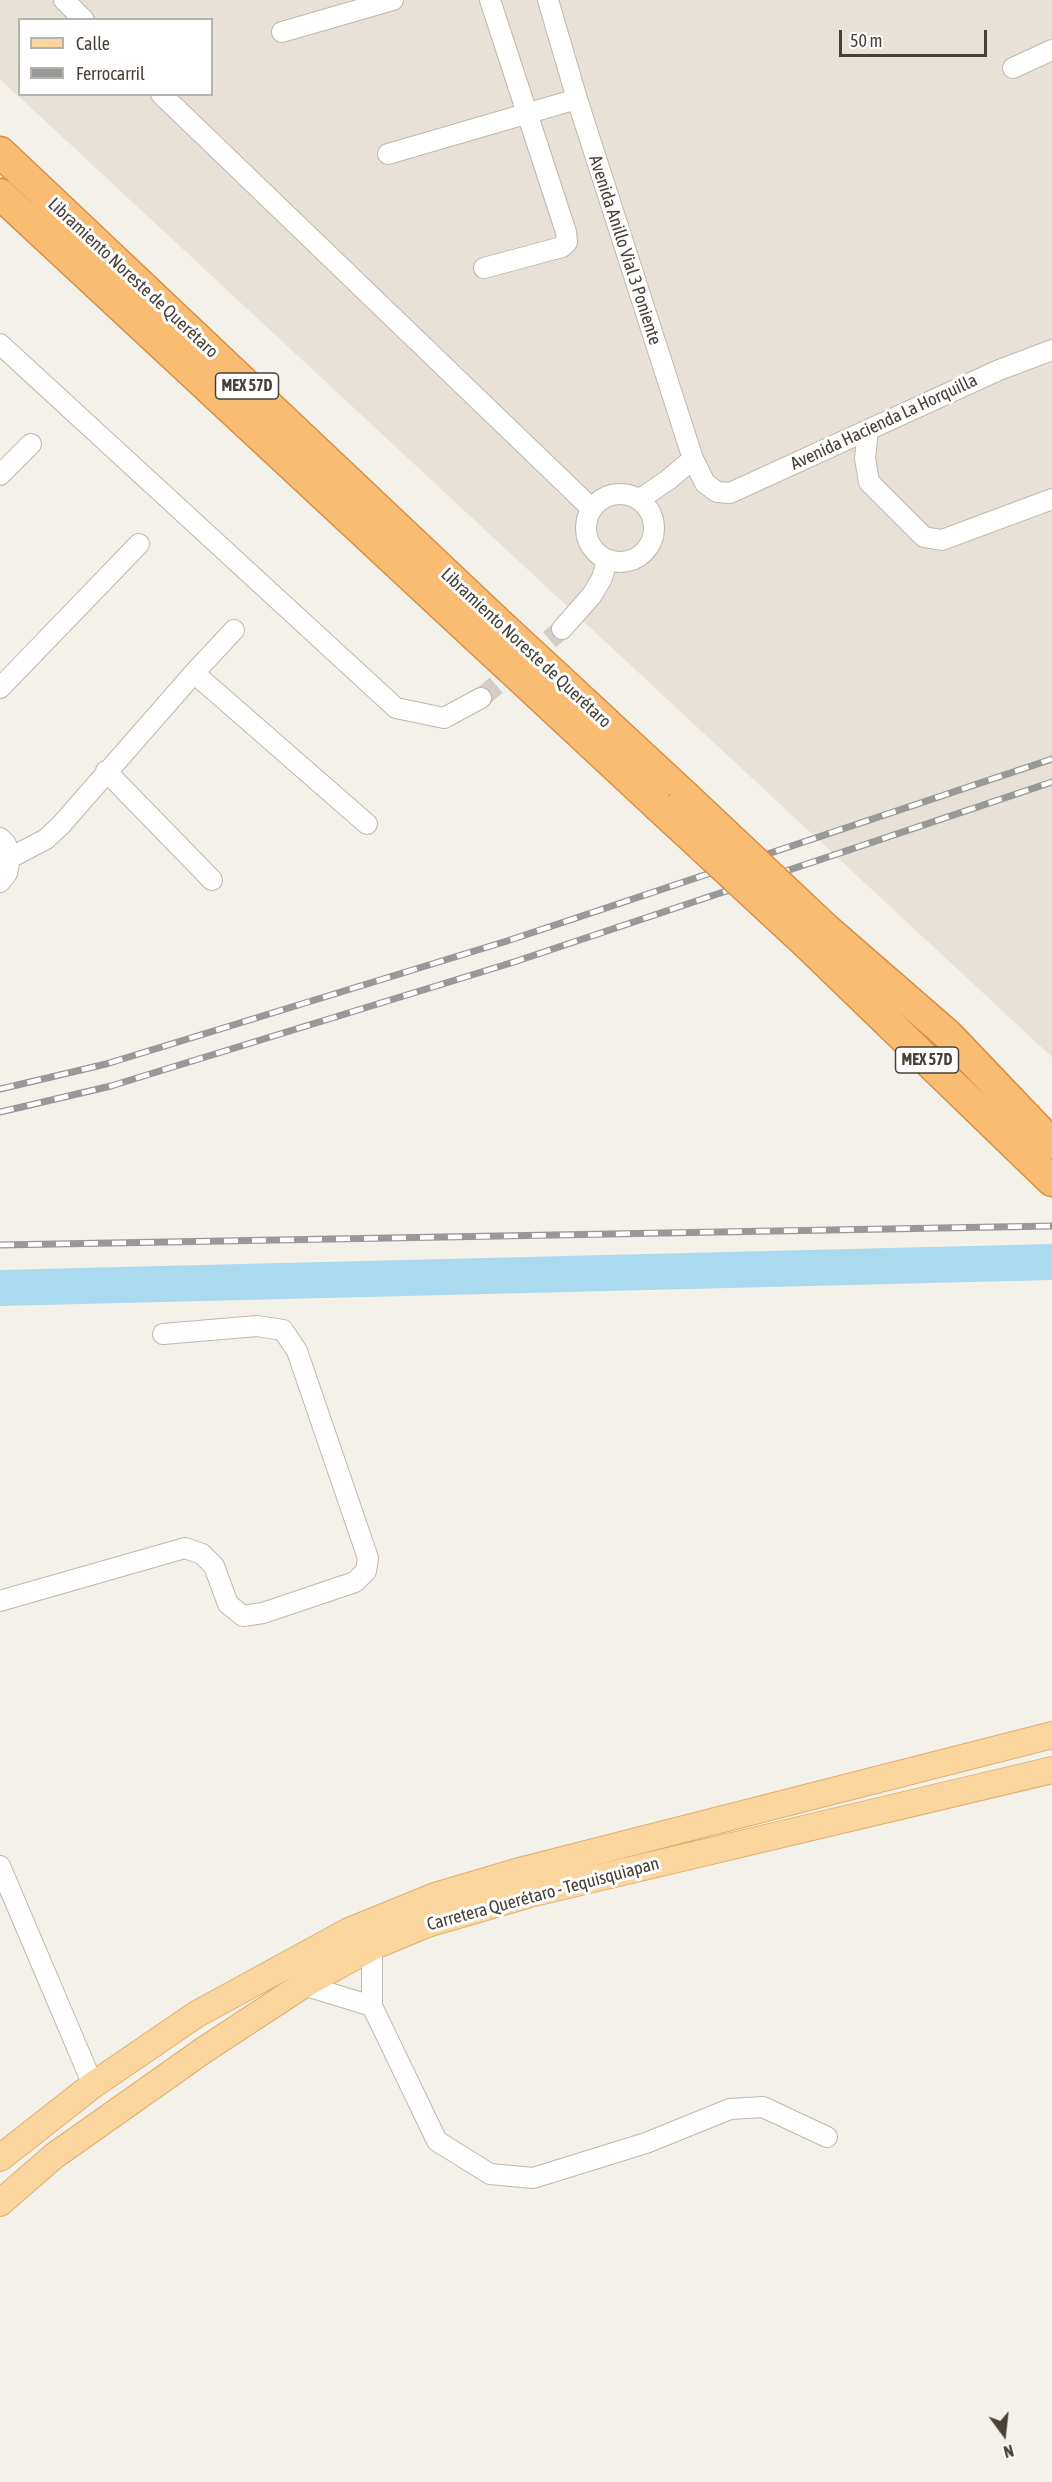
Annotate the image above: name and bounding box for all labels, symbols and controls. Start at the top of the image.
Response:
legend [18,18,213,96]
scale bar [842,18,990,56]
text: 50 m [850,30,882,51]
text: Calle [76,33,110,54]
text: Ferrocarril [76,63,145,84]
street label: Avenida Anillo Vial 3 Poniente [584,153,666,347]
street label: Libramiento Noreste de Querétaro [43,193,223,363]
street label: Avenida Hacienda La Horquilla [787,369,981,475]
road number: MEX 57D [216,373,278,399]
street label: Libramiento Noreste de Querétaro [436,563,616,733]
road number: MEX 57D [896,1047,958,1073]
street label: Carretera Querétaro - Tequisquiapan [424,1853,662,1935]
north arrow [974,2404,1034,2464]
text: N [1002,2441,1016,2461]

